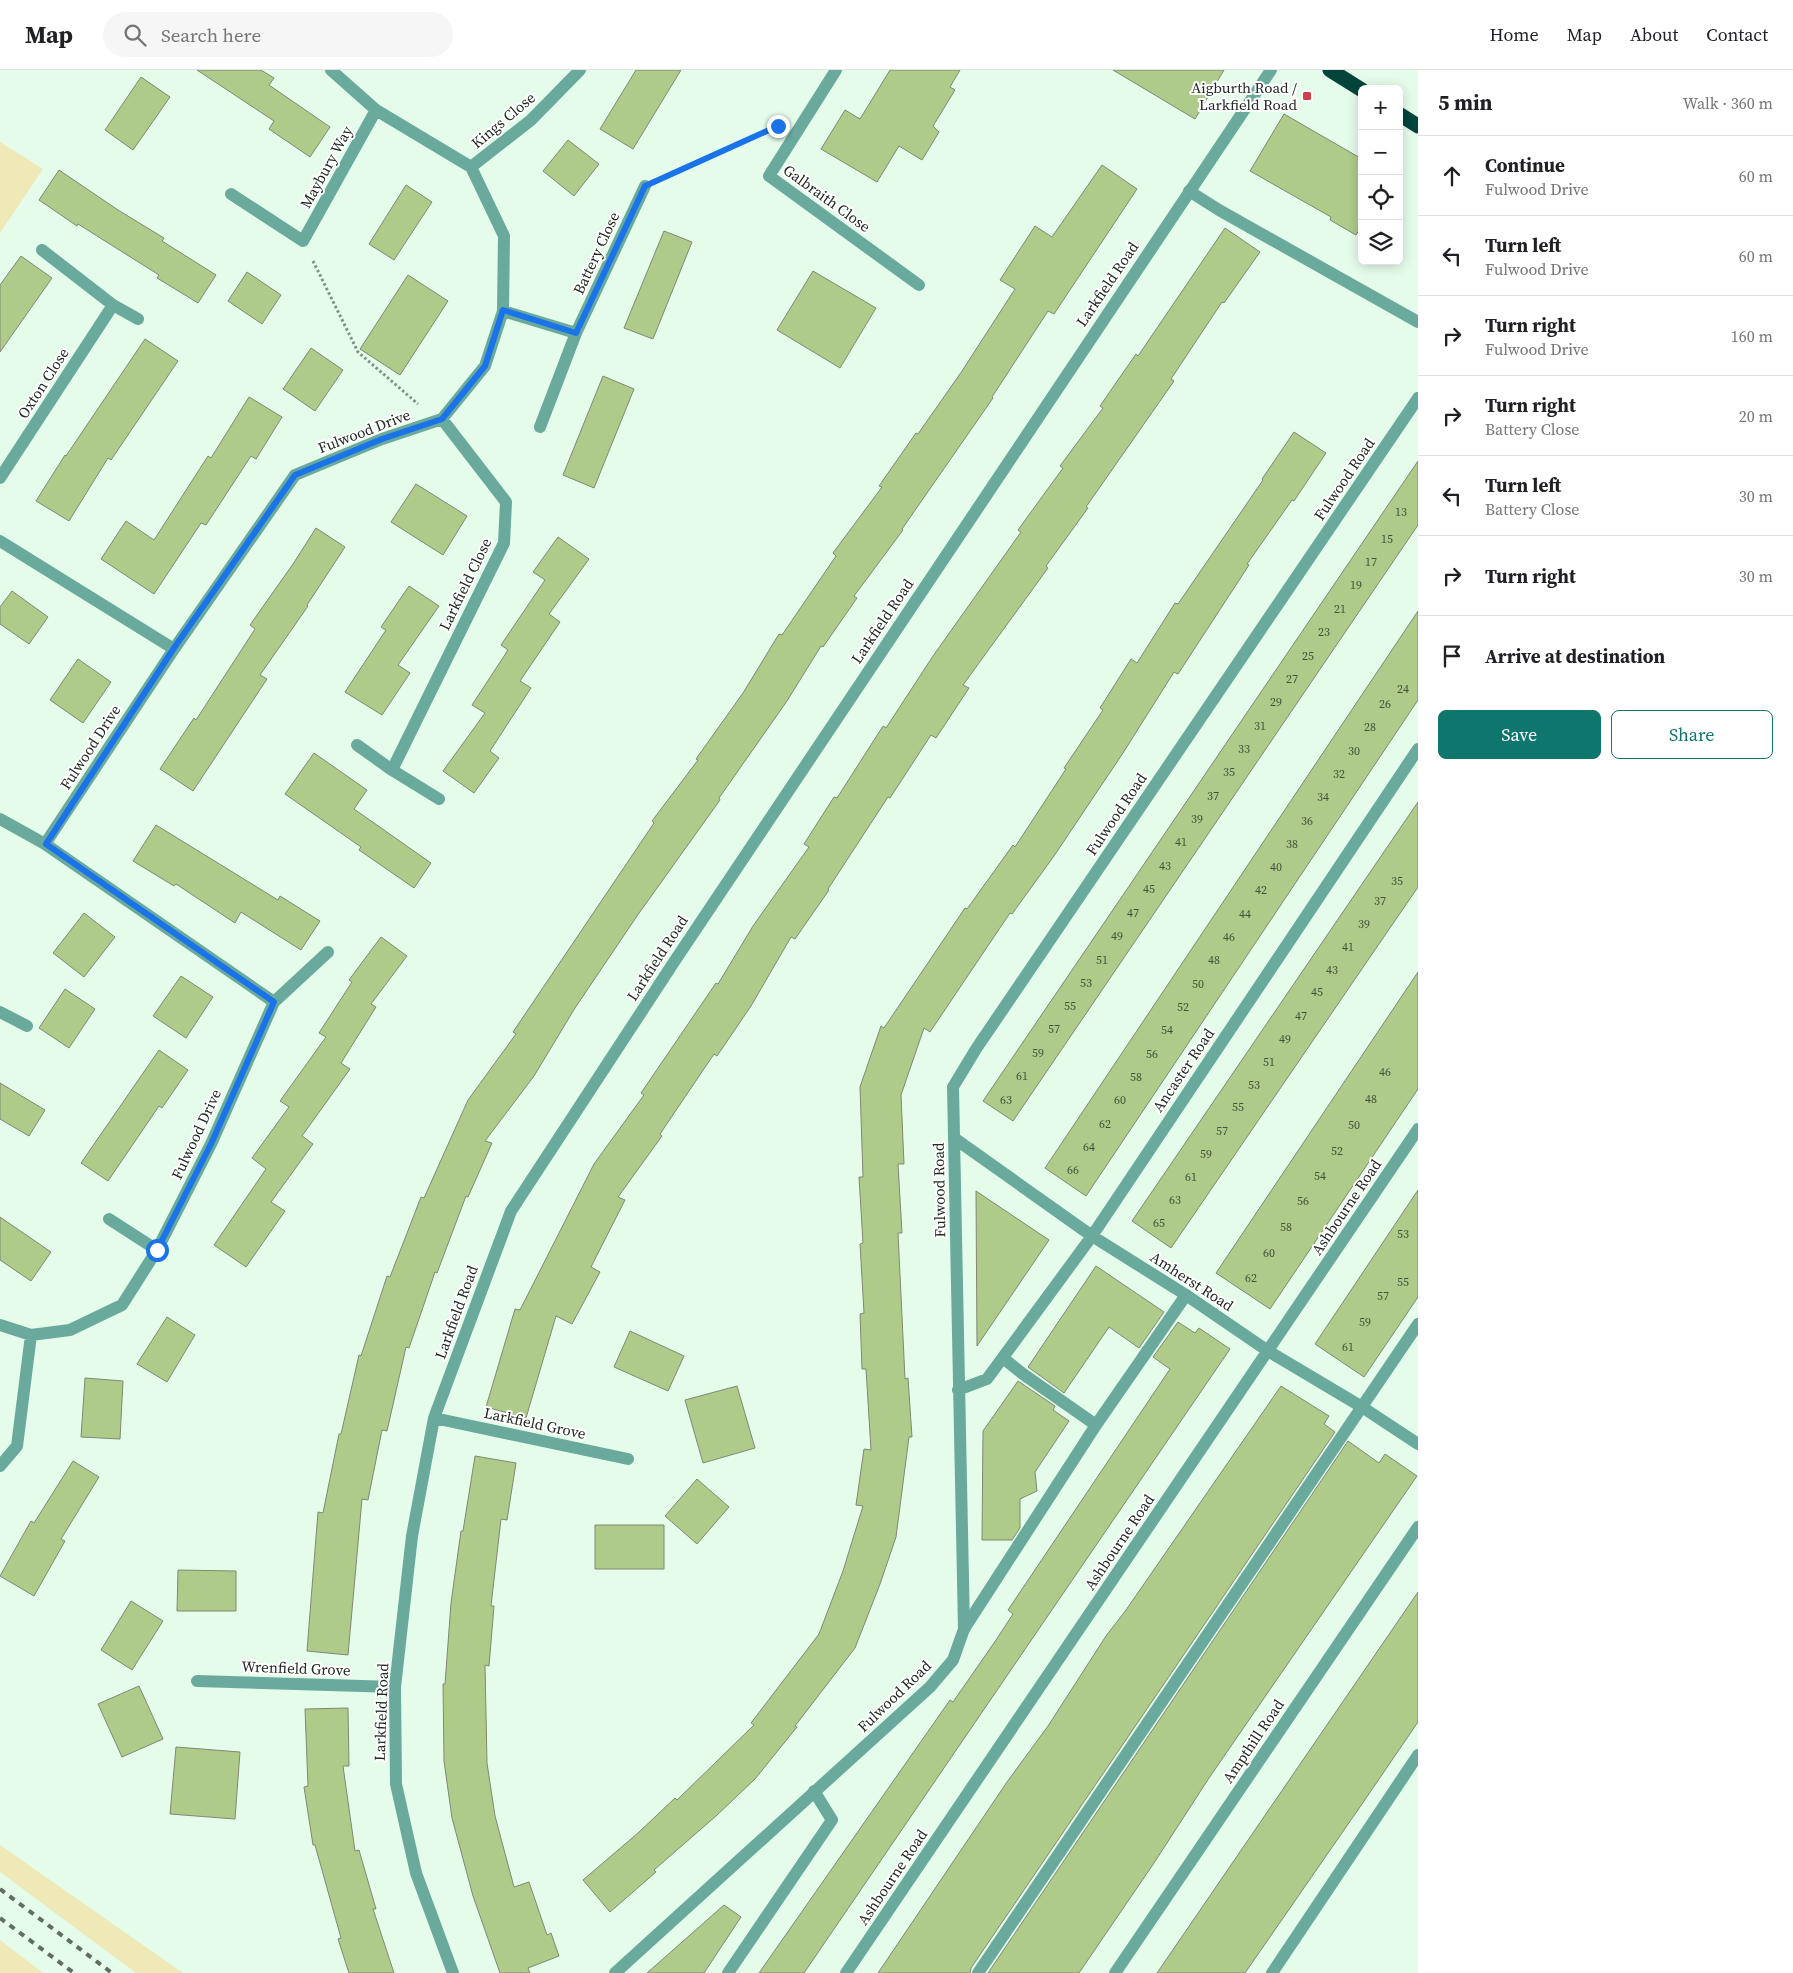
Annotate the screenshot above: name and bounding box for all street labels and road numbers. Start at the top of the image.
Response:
street label: Kings Close [467,87,540,153]
street label: Maybury Way [295,122,357,212]
street label: Galbraith Close [779,159,875,237]
street label: Battery Close [568,208,624,298]
street label: Larkfield Road [1071,237,1143,330]
street label: Oxton Close [12,343,74,422]
street label: Fulwood Drive [315,404,413,458]
street label: Fulwood Road [1309,433,1380,524]
street label: Larkfield Close [434,534,497,634]
street label: Larkfield Road [846,574,918,667]
street label: Fulwood Drive [55,700,125,793]
street label: Fulwood Road [1081,768,1152,859]
street label: Larkfield Road [622,911,693,1005]
street label: Ancaster Road [1147,1024,1219,1116]
street label: Fulwood Drive [166,1085,226,1182]
street label: Fulwood Road [928,1142,950,1238]
street label: Ashbourne Road [1306,1155,1386,1259]
street label: Amherst Road [1146,1246,1238,1316]
street label: Larkfield Road [429,1262,483,1362]
street label: Larkfield Grove [482,1402,588,1444]
street label: Ashbourne Road [1079,1490,1159,1594]
street label: Fulwood Road [853,1655,936,1737]
street label: Wrenfield Grove [241,1656,351,1680]
street label: Larkfield Road [369,1662,393,1761]
street label: Ampthill Road [1217,1695,1289,1787]
street label: Ashbourne Road [852,1825,932,1929]

